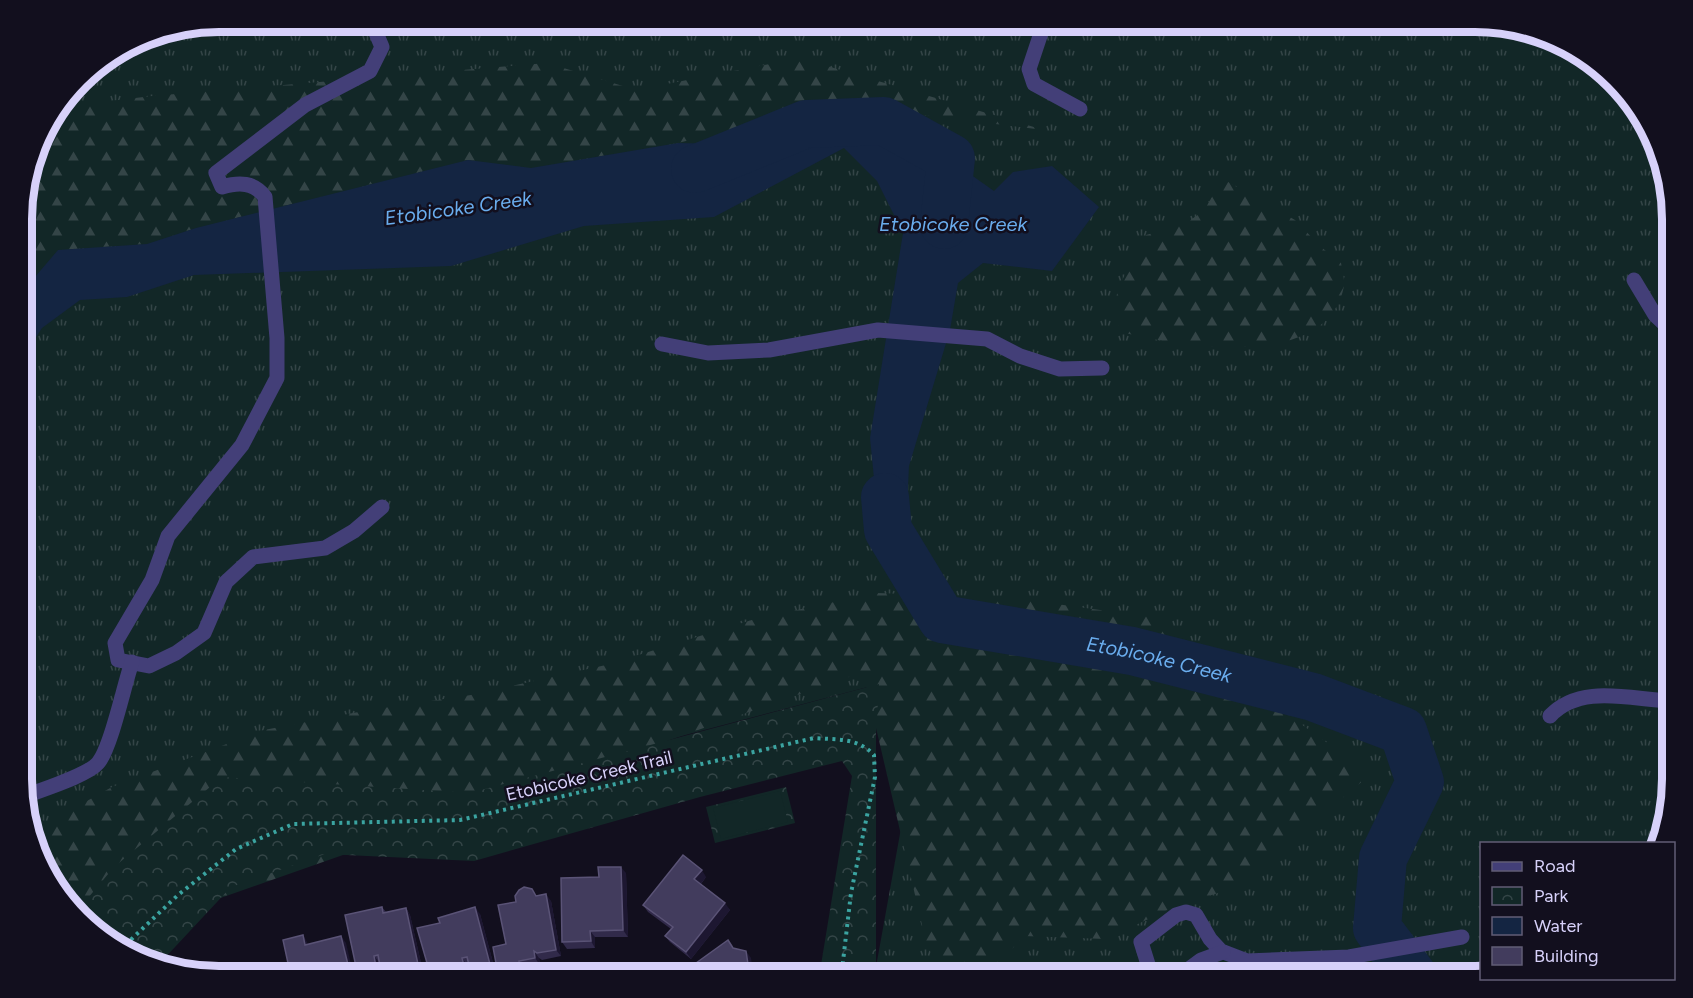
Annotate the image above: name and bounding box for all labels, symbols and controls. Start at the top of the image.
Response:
water label: Etobicoke Creek [383,186,534,230]
water label: Etobicoke Creek [879,212,1028,236]
water label: Etobicoke Creek [1085,632,1235,688]
street label: Etobicoke Creek Trail [504,746,674,806]
legend [1480,842,1675,980]
text: Road [1534,855,1575,877]
text: Park [1534,885,1569,907]
text: Water [1534,915,1582,937]
text: Building [1534,945,1599,967]

